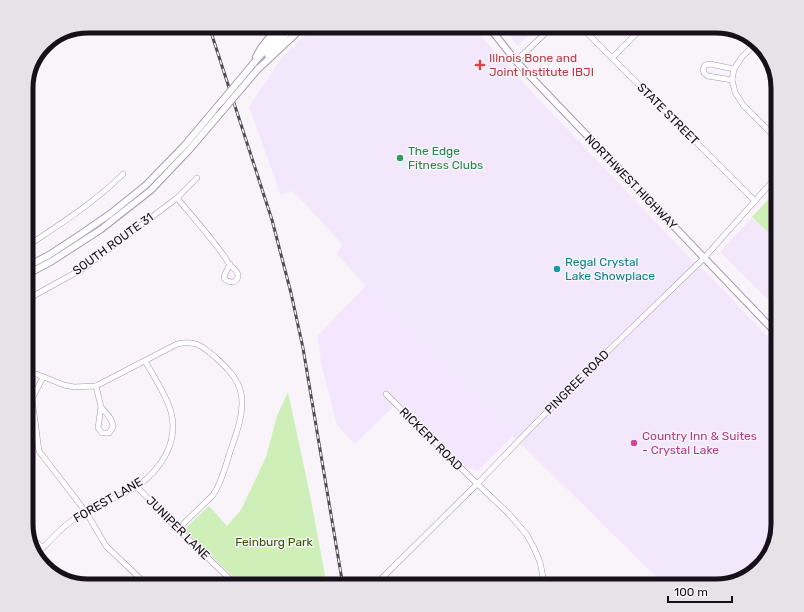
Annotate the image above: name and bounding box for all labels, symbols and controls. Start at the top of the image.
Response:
place label: Illnois Bone and Joint Institute IBJI [489,51,594,79]
marker: Illnois Bone and Joint Institute IBJI [474,59,486,71]
street label: STATE STREET [634,80,702,148]
street label: NORTHWEST HIGHWAY [582,132,680,232]
place label: The Edge Fitness Clubs [408,144,483,172]
marker: The Edge Fitness Clubs [395,153,405,163]
street label: SOUTH ROUTE 31 [70,210,156,278]
place label: Regal Crystal Lake Showplace [565,255,655,283]
marker: Regal Crystal Lake Showplace [552,264,562,274]
street label: PINGREE ROAD [542,347,612,417]
street label: RICKERT ROAD [397,405,465,473]
place label: Country Inn & Suites - Crystal Lake [642,429,757,457]
marker: Country Inn & Suites - Crystal Lake [629,438,639,448]
street label: FOREST LANE [71,475,145,525]
street label: JUNIPER LANE [143,493,213,563]
park label: Feinburg Park [235,535,314,549]
scale bar [668,578,732,604]
text: 100 m [674,585,708,599]

